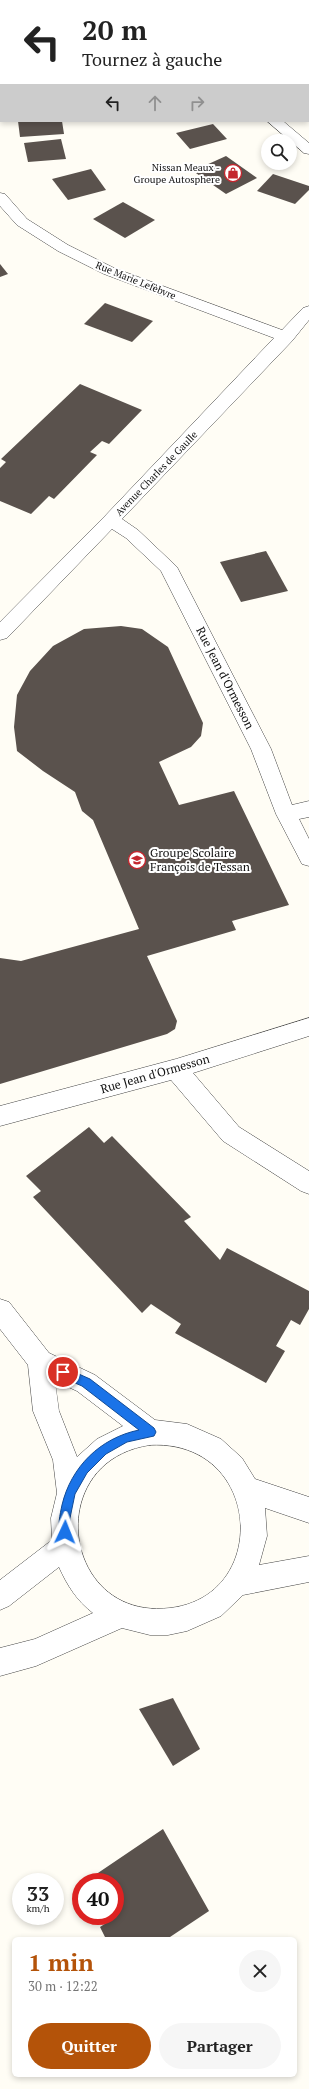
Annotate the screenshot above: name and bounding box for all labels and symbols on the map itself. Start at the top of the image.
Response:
place label: Nissan Meaux - Groupe Autosphere [134,161,220,186]
shop icon: Nissan Meaux - Groupe Autosphere [223,163,243,183]
street label: Rue Marie Lefèbvre [94,258,178,303]
street label: Avenue Charles de Gaulle [112,428,200,518]
street label: Rue Jean d'Ormesson [193,624,258,731]
place label: Groupe Scolaire François de Tessan [150,845,250,874]
school or university icon: Groupe Scolaire François de Tessan [127,850,147,870]
street label: Rue Jean d'Ormesson [99,1051,211,1096]
pin [46,1355,80,1389]
position arrow [44,1511,86,1553]
speed limit sign: 40 [72,1873,124,1925]

